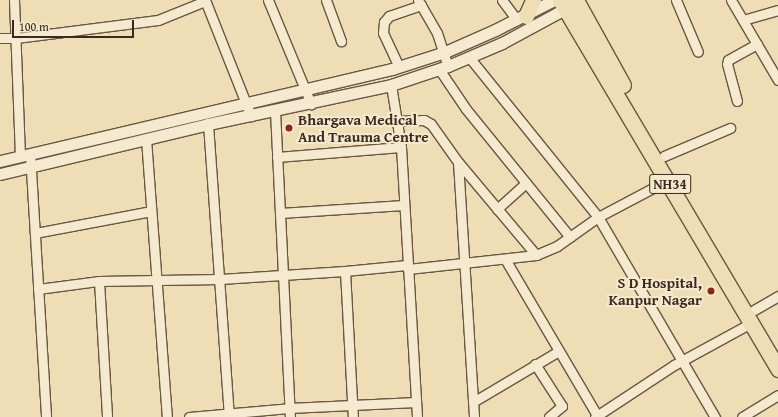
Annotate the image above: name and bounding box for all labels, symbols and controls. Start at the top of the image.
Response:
scale bar [14,12,136,38]
text: 100 m [19,18,49,35]
place label: Bhargava Medical And Trauma Centre [298,110,429,145]
marker: Bhargava Medical And Trauma Centre [283,122,295,134]
road number: NH34 [649,172,691,196]
place label: S D Hospital, Kanpur Nagar [608,273,702,308]
marker: S D Hospital, Kanpur Nagar [705,285,717,297]

